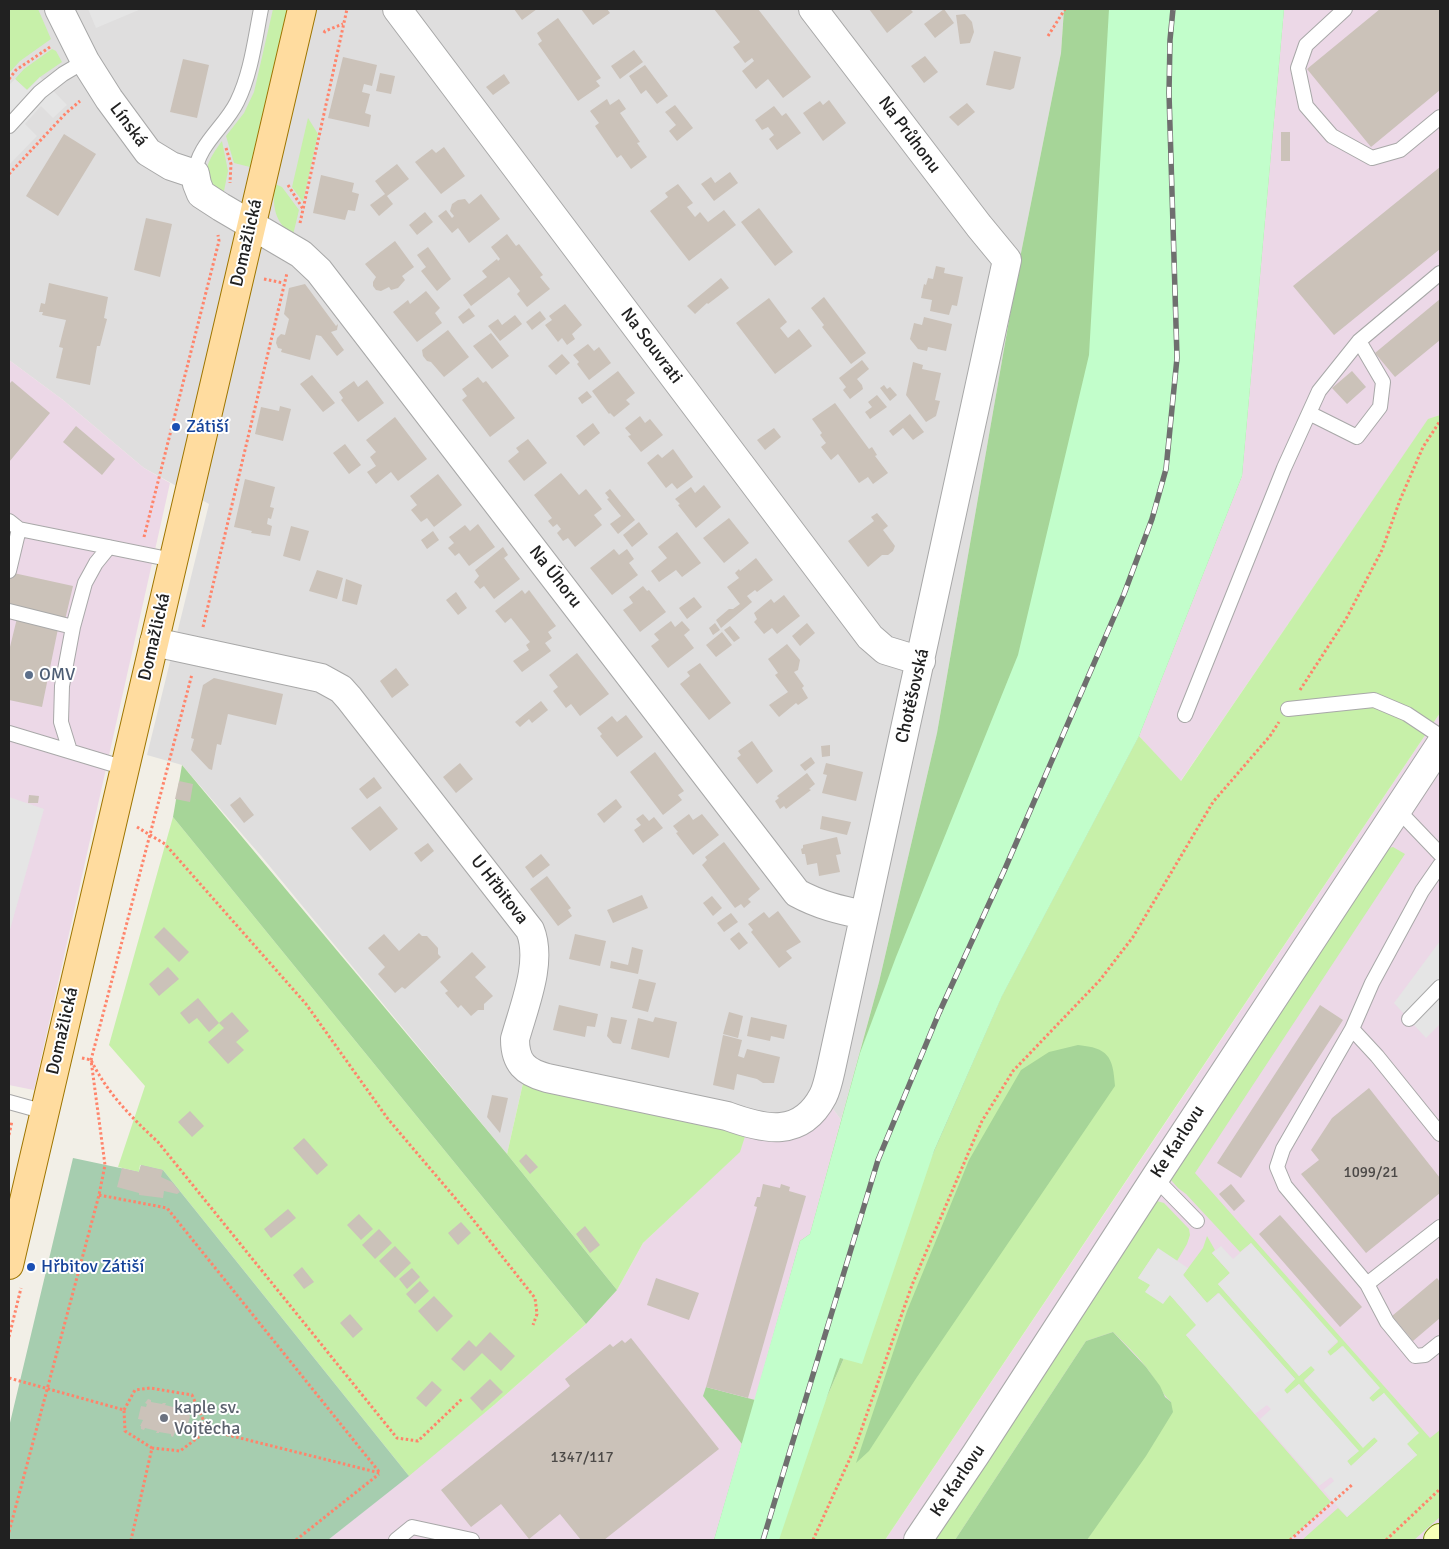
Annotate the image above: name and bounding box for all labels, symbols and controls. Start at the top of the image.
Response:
street label: Na Průhonu [873,92,945,178]
street label: Línská [104,99,152,151]
street label: Domažlická [226,197,268,289]
street label: Na Souvrati [615,304,687,388]
place label: Zátiší [186,416,229,438]
marker: Zátiší [170,421,182,433]
street label: Na Úhoru [524,542,586,612]
street label: Domažlická [134,591,176,683]
street label: Chotěšovská [892,647,934,745]
place label: OMV [39,664,75,686]
marker: OMV [23,669,35,681]
street label: U Hřbitova [465,851,533,929]
street label: Domažlická [42,985,84,1077]
street label: Ke Karlovu [1147,1102,1209,1182]
house number: 1099/21 [1344,1164,1398,1182]
place label: Hřbitov Zátiší [41,1256,144,1278]
marker: Hřbitov Zátiší [25,1261,37,1273]
place label: kaple sv. Vojtěcha [174,1397,240,1440]
marker: kaple sv. Vojtěcha [158,1412,170,1424]
street label: Ke Karlovu [926,1441,990,1521]
house number: 1347/117 [550,1449,614,1467]

